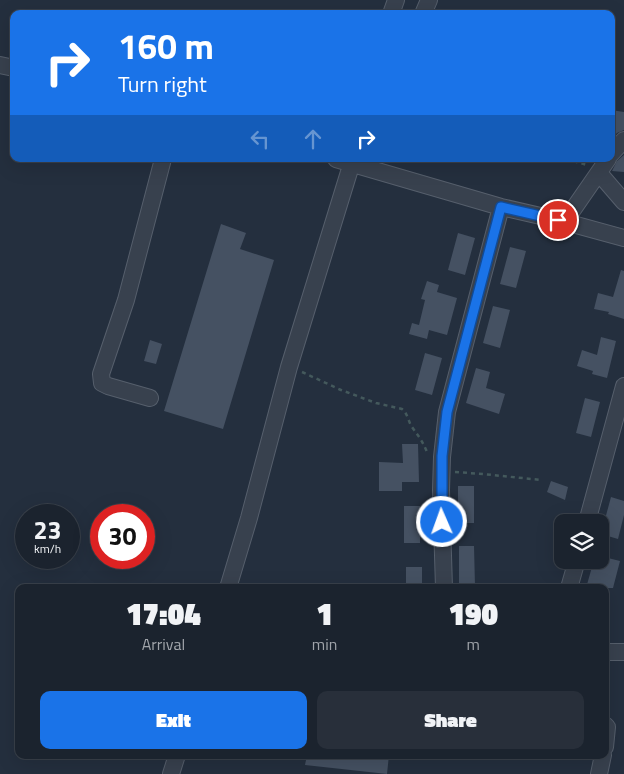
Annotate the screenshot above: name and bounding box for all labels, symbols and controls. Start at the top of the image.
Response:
text: 160 m [118,19,214,73]
icon: right [35,30,100,95]
text: Turn right [118,67,207,101]
icon: left [246,125,274,153]
icon: ahead [299,125,327,153]
icon: right [352,125,380,153]
pin [537,199,579,241]
icon: arrive [544,206,572,234]
position arrow [415,495,467,547]
speed limit sign: 30 [90,504,155,569]
text: 23 [33,511,62,549]
map controls [554,514,609,569]
button: layers [554,514,609,569]
text: km/h [34,539,61,558]
text: 17:04 [126,591,201,637]
text: 1 [316,591,333,637]
text: 190 [448,591,498,637]
text: Arrival [142,632,185,656]
text: min [312,632,337,656]
text: m [466,632,480,656]
button: Exit [40,691,307,749]
button: Share [317,691,584,749]

